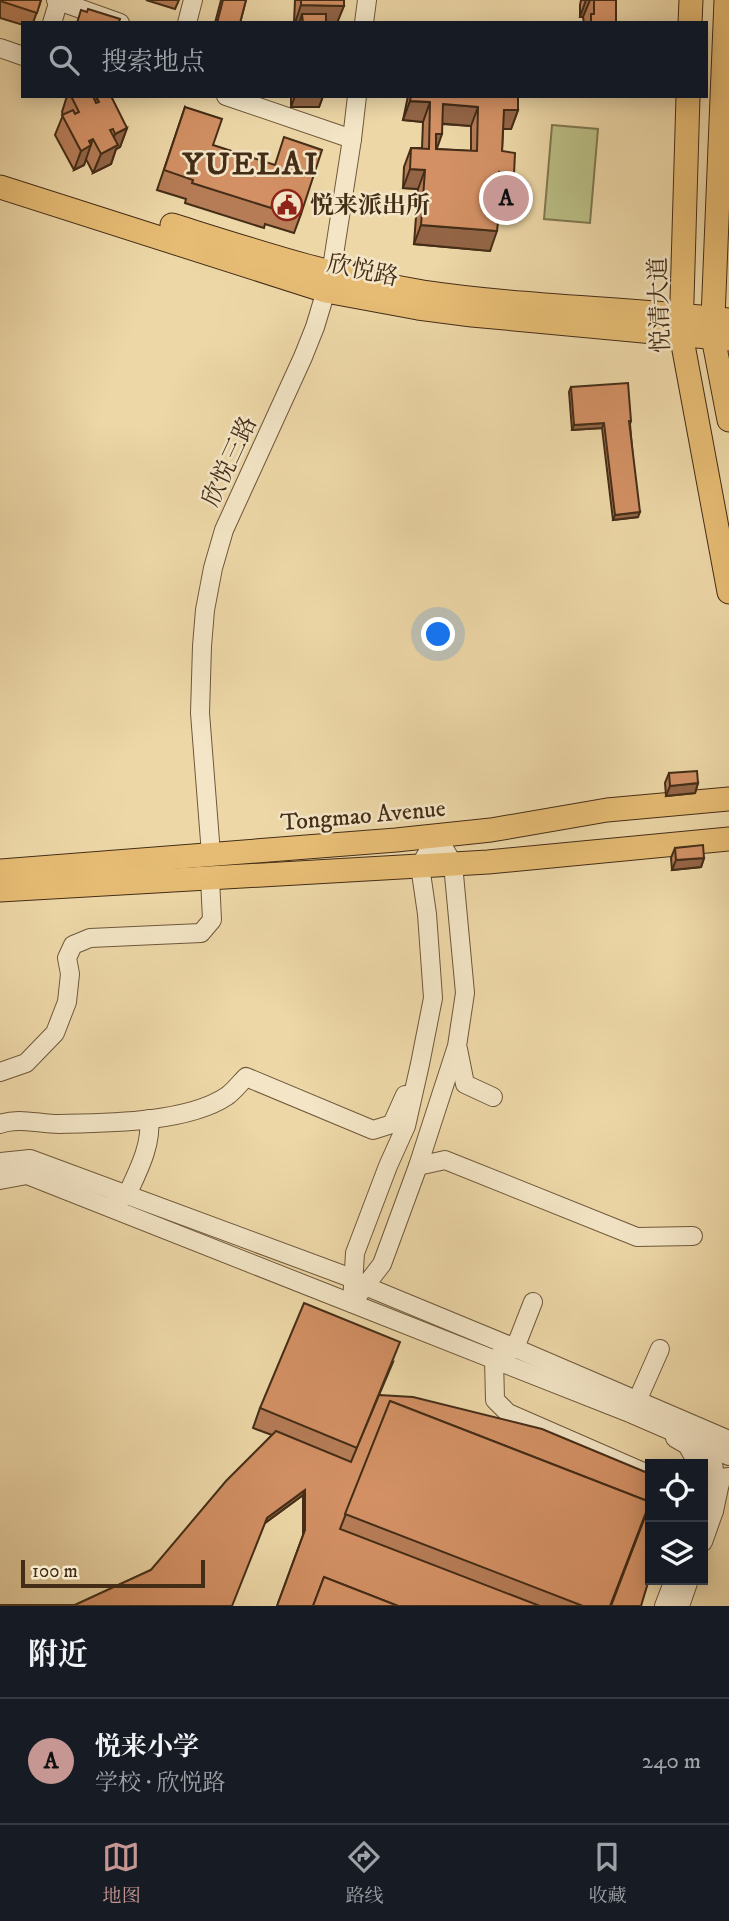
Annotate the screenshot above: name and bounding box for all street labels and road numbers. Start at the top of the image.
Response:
street label: 欣悦路 [324,249,401,293]
street label: 悦清大道 [643,256,677,353]
street label: 欣悦三路 [196,412,264,511]
street label: Tongmao Avenue [279,794,447,838]

